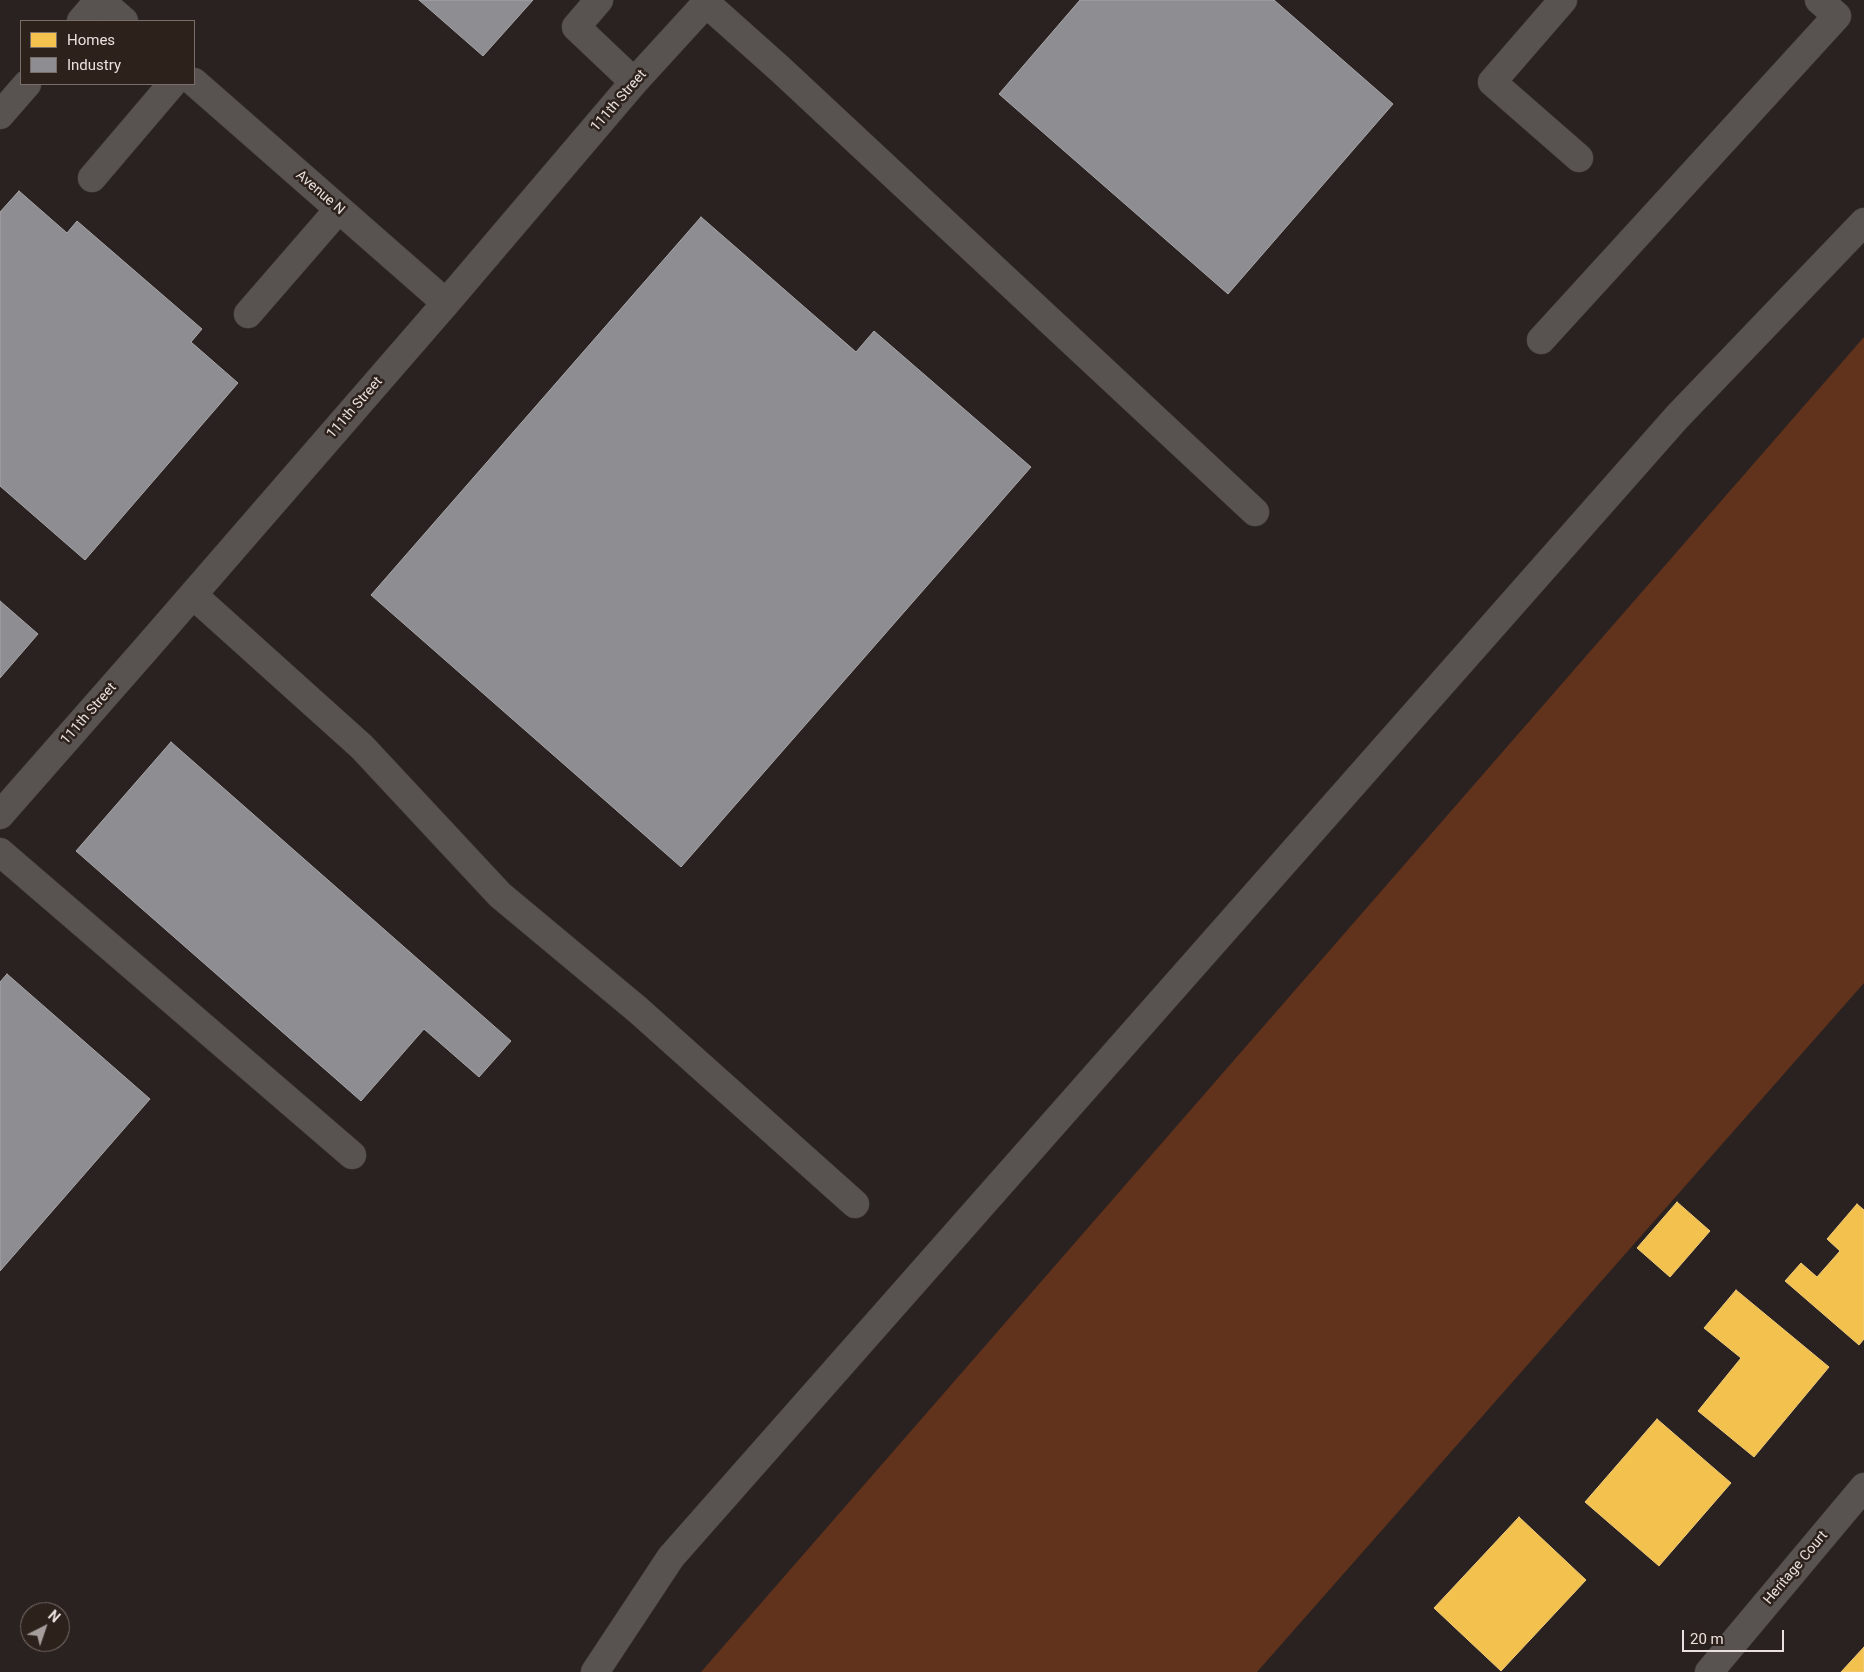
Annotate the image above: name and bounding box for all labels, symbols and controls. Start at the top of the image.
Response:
legend [20,20,195,85]
text: Homes [67,31,115,49]
text: Industry [67,56,121,74]
street label: 111th Street [588,67,650,135]
street label: Avenue N [292,167,348,219]
street label: 111th Street [324,374,386,442]
street label: 111th Street [58,680,120,748]
street label: Heritage Court [1760,1528,1832,1608]
north arrow [20,1602,70,1652]
text: N [45,1607,63,1626]
scale bar [1684,1620,1786,1652]
text: 20 m [1690,1630,1724,1648]

